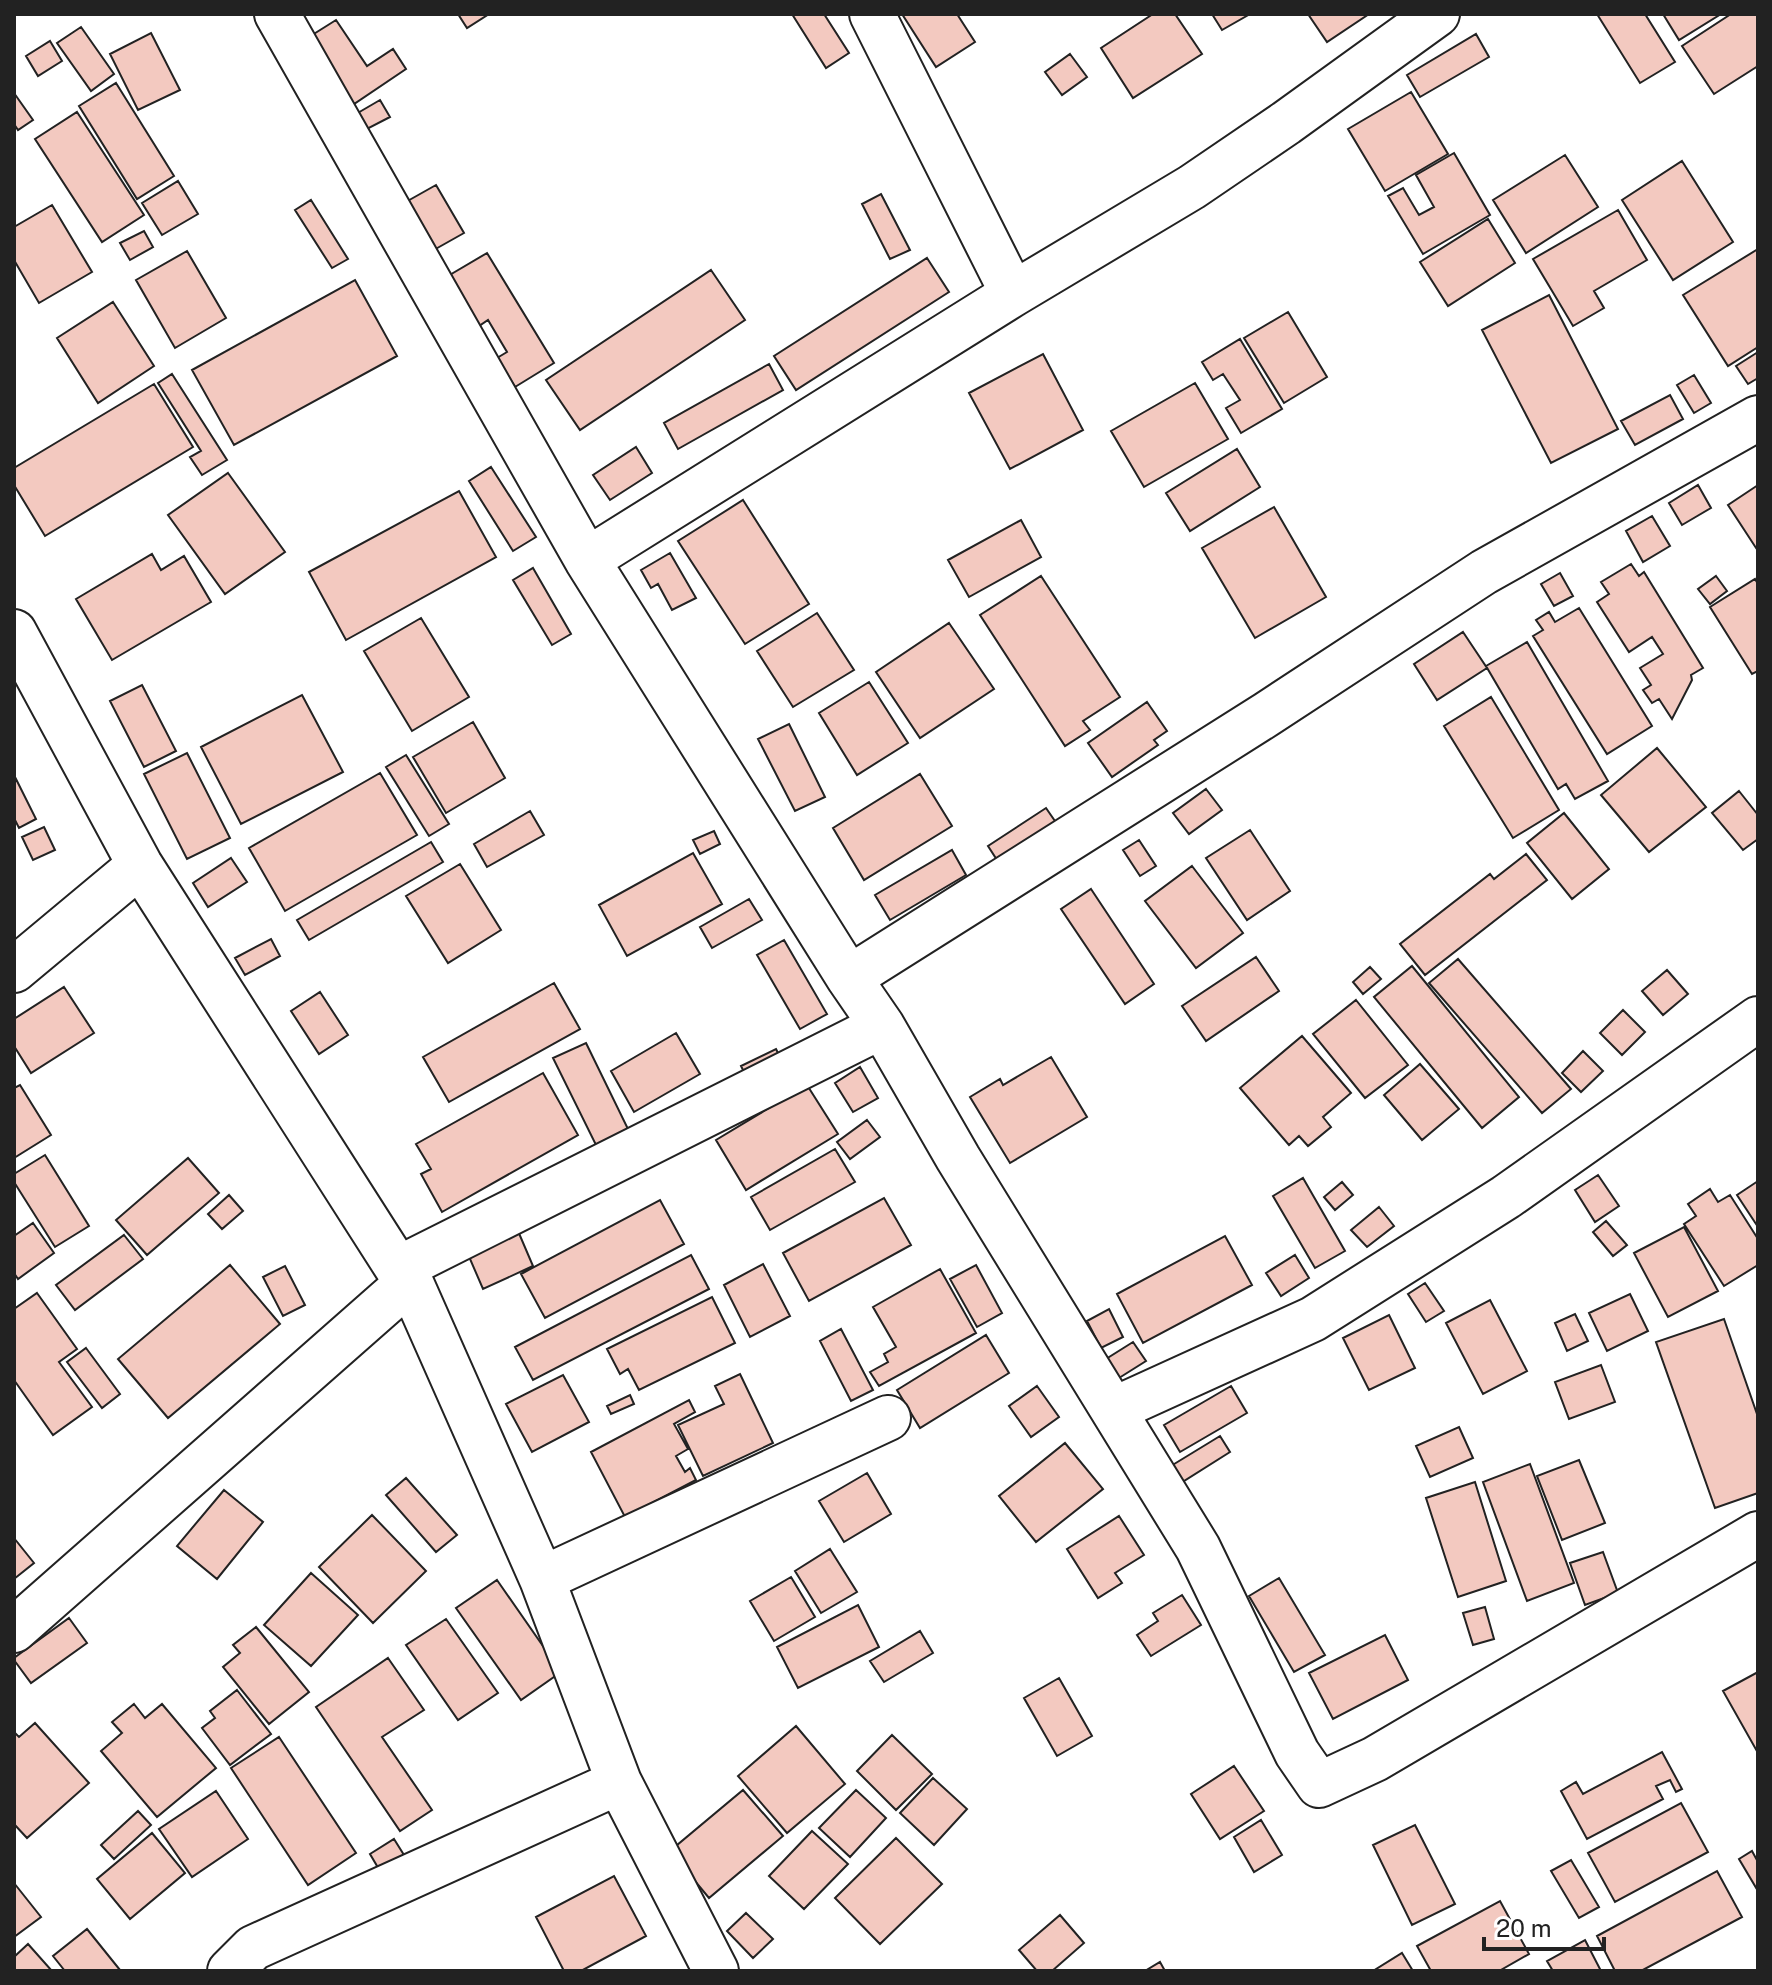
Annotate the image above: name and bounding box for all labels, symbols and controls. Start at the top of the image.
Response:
scale bar [1484,1901,1604,1951]
text: 20 m [1496,1914,1552,1942]

